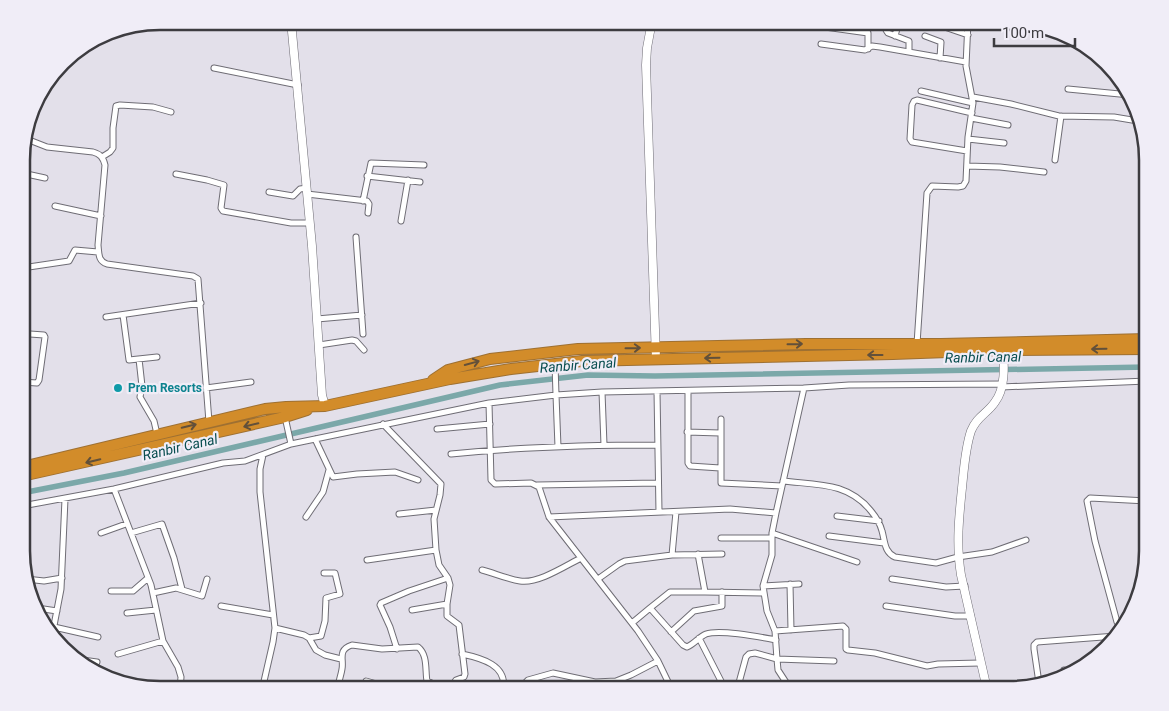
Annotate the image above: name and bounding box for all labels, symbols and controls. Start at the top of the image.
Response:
scale bar [994,15,1075,47]
text: 100 m [1002,24,1044,42]
one-way arrow [787,339,803,349]
one-way arrow [624,343,641,353]
one-way arrow [1091,344,1107,354]
water label: Ranbir Canal [945,348,1022,366]
one-way arrow [867,350,883,359]
one-way arrow [705,353,721,363]
water label: Ranbir Canal [539,354,617,376]
one-way arrow [463,358,479,368]
place label: Prem Resorts [128,381,202,395]
marker: Prem Resorts [112,382,124,394]
one-way arrow [180,421,196,430]
one-way arrow [243,421,259,430]
water label: Ranbir Canal [141,430,220,463]
one-way arrow [85,457,101,466]

